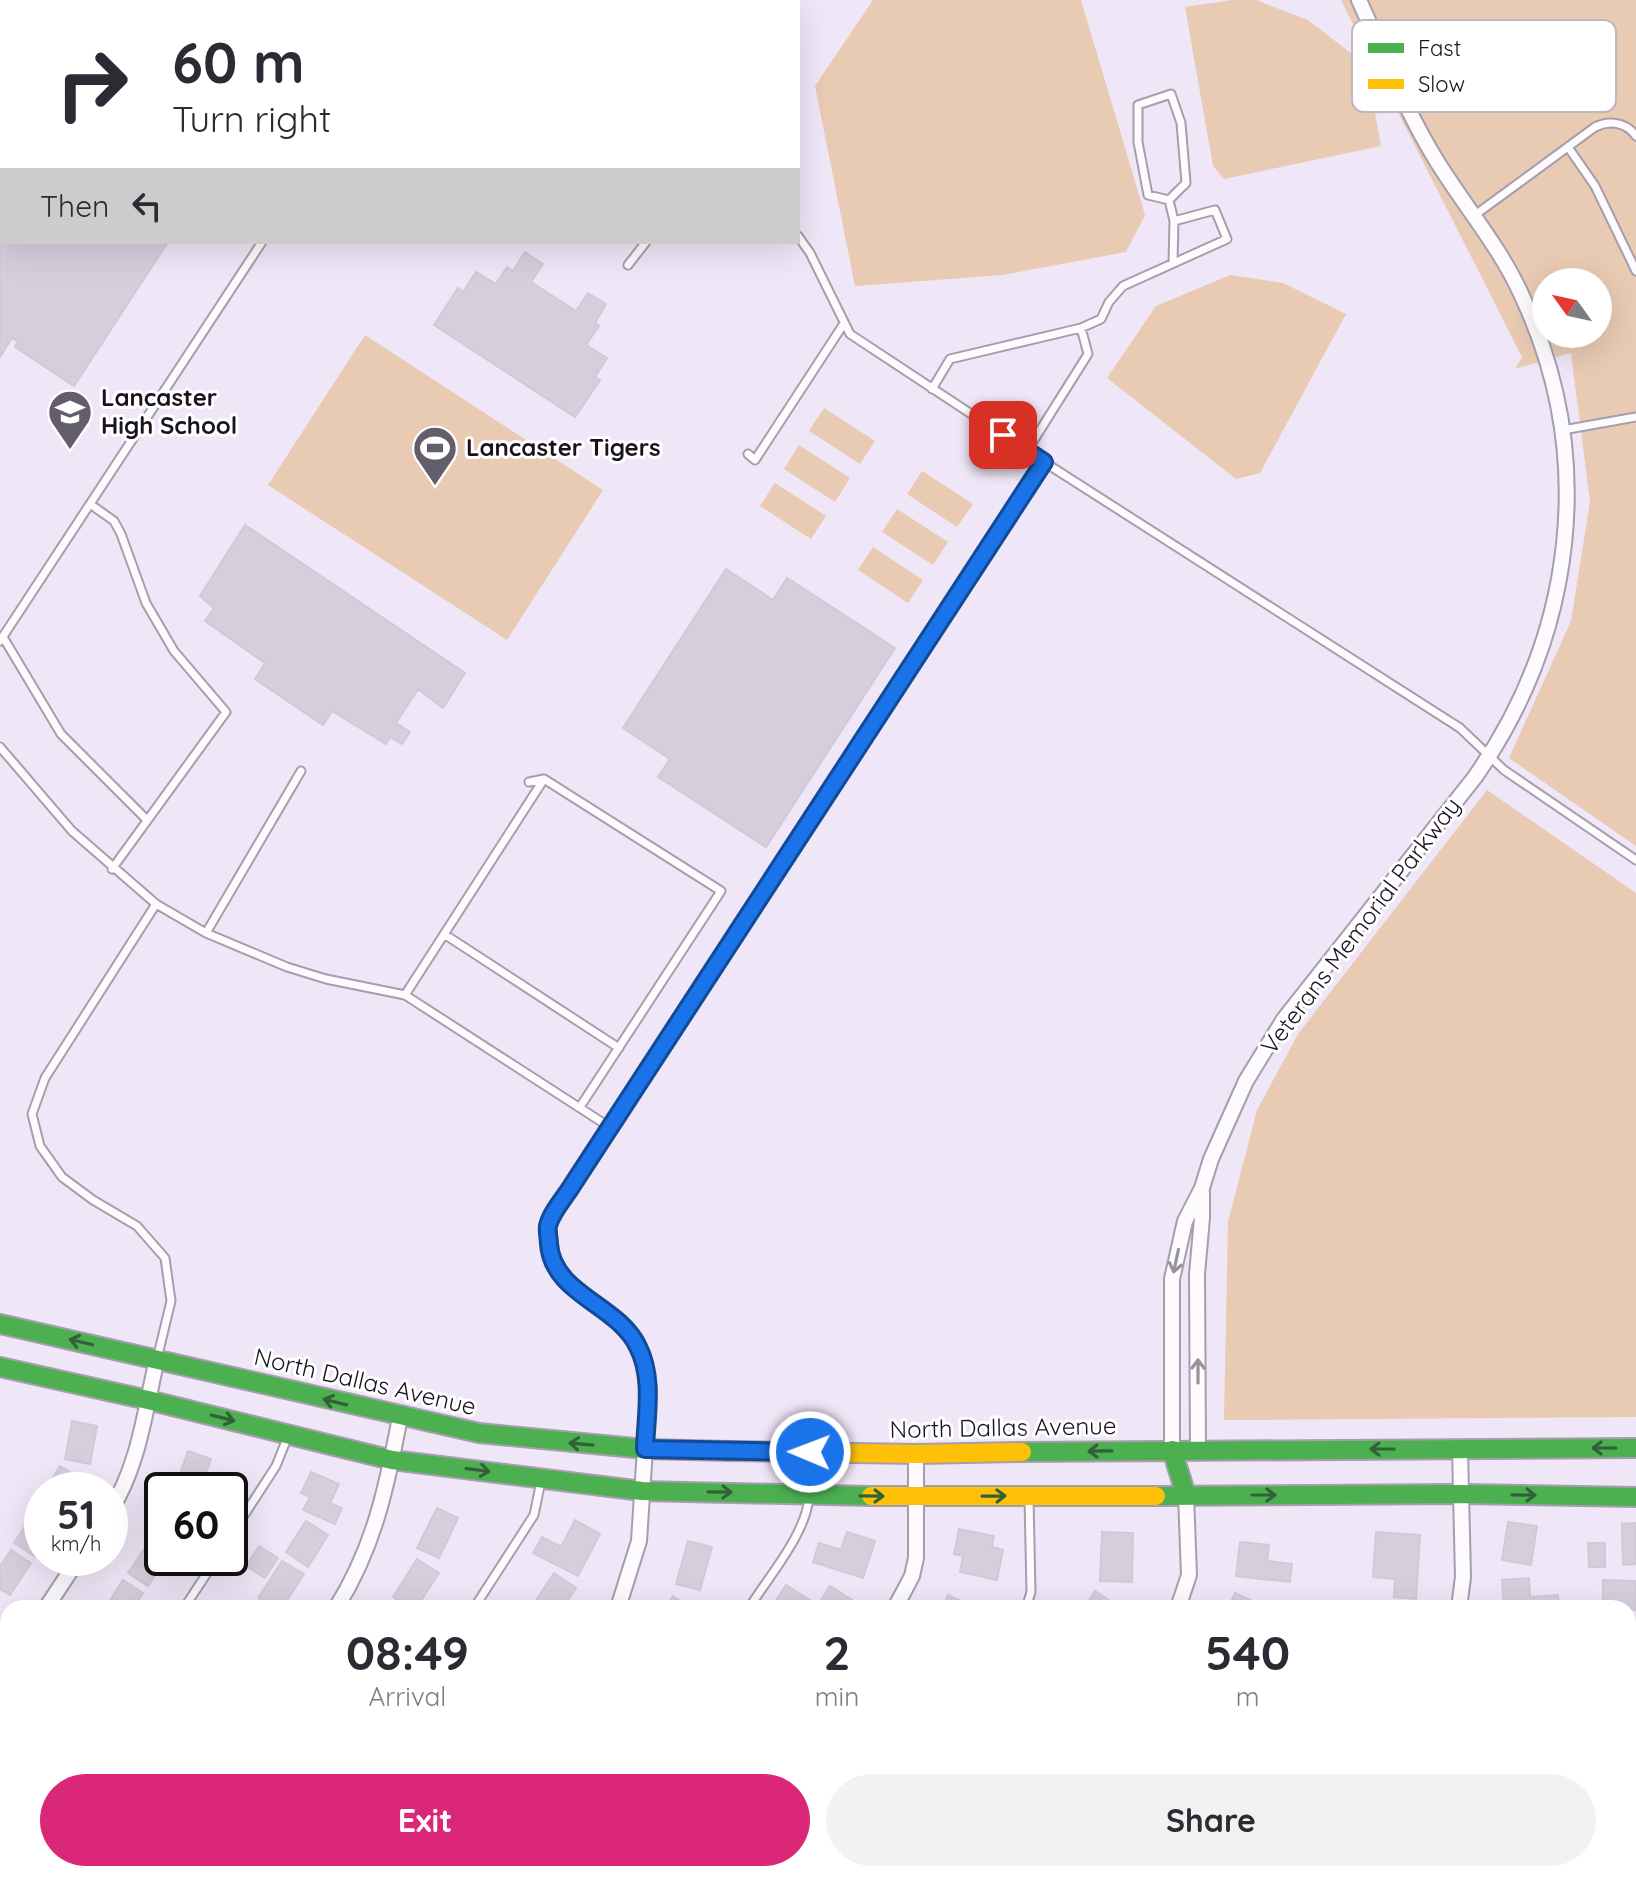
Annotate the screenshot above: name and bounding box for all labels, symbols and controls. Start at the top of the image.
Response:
legend [1352,20,1616,112]
text: 60 m [172,27,305,97]
icon: right [40,32,144,136]
text: Fast [1418,34,1461,62]
text: Slow [1418,70,1465,98]
text: Turn right [172,96,331,141]
icon: left [125,184,169,228]
text: Then [40,187,109,225]
north arrow [1532,268,1612,348]
map controls [1532,268,1612,348]
place label: Lancaster High School [101,382,237,440]
school or university icon: Lancaster High School [46,388,94,451]
pin [969,401,1037,469]
icon: arrive [981,413,1025,457]
sports icon: Lancaster Tigers [411,424,459,487]
place label: Lancaster Tigers [466,432,661,462]
street label: Veterans Memorial Parkway [1254,791,1467,1060]
one-way arrow [1168,1247,1183,1273]
one-way arrow [69,1334,94,1349]
street label: North Dallas Avenue [251,1341,479,1421]
one-way arrow [1190,1358,1206,1385]
one-way arrow [323,1393,349,1408]
position arrow [768,1410,852,1494]
street label: North Dallas Avenue [889,1410,1117,1444]
one-way arrow [210,1412,236,1427]
one-way arrow [568,1436,595,1451]
one-way arrow [1591,1440,1618,1456]
one-way arrow [1369,1441,1396,1457]
one-way arrow [1087,1443,1114,1459]
one-way arrow [464,1463,491,1478]
speed limit sign: 60 [144,1472,248,1576]
one-way arrow [706,1485,733,1500]
one-way arrow [1250,1487,1277,1503]
one-way arrow [1510,1487,1537,1503]
one-way arrow [858,1488,885,1504]
one-way arrow [980,1488,1007,1504]
text: 51 [57,1489,95,1539]
text: km/h [51,1531,101,1556]
text: 08:49 [346,1622,469,1682]
text: 2 [823,1622,851,1682]
text: 540 [1205,1622,1290,1682]
text: Arrival [369,1680,446,1713]
text: min [815,1680,859,1713]
text: m [1236,1680,1259,1713]
button: Exit [40,1774,810,1866]
button: Share [826,1774,1596,1866]

